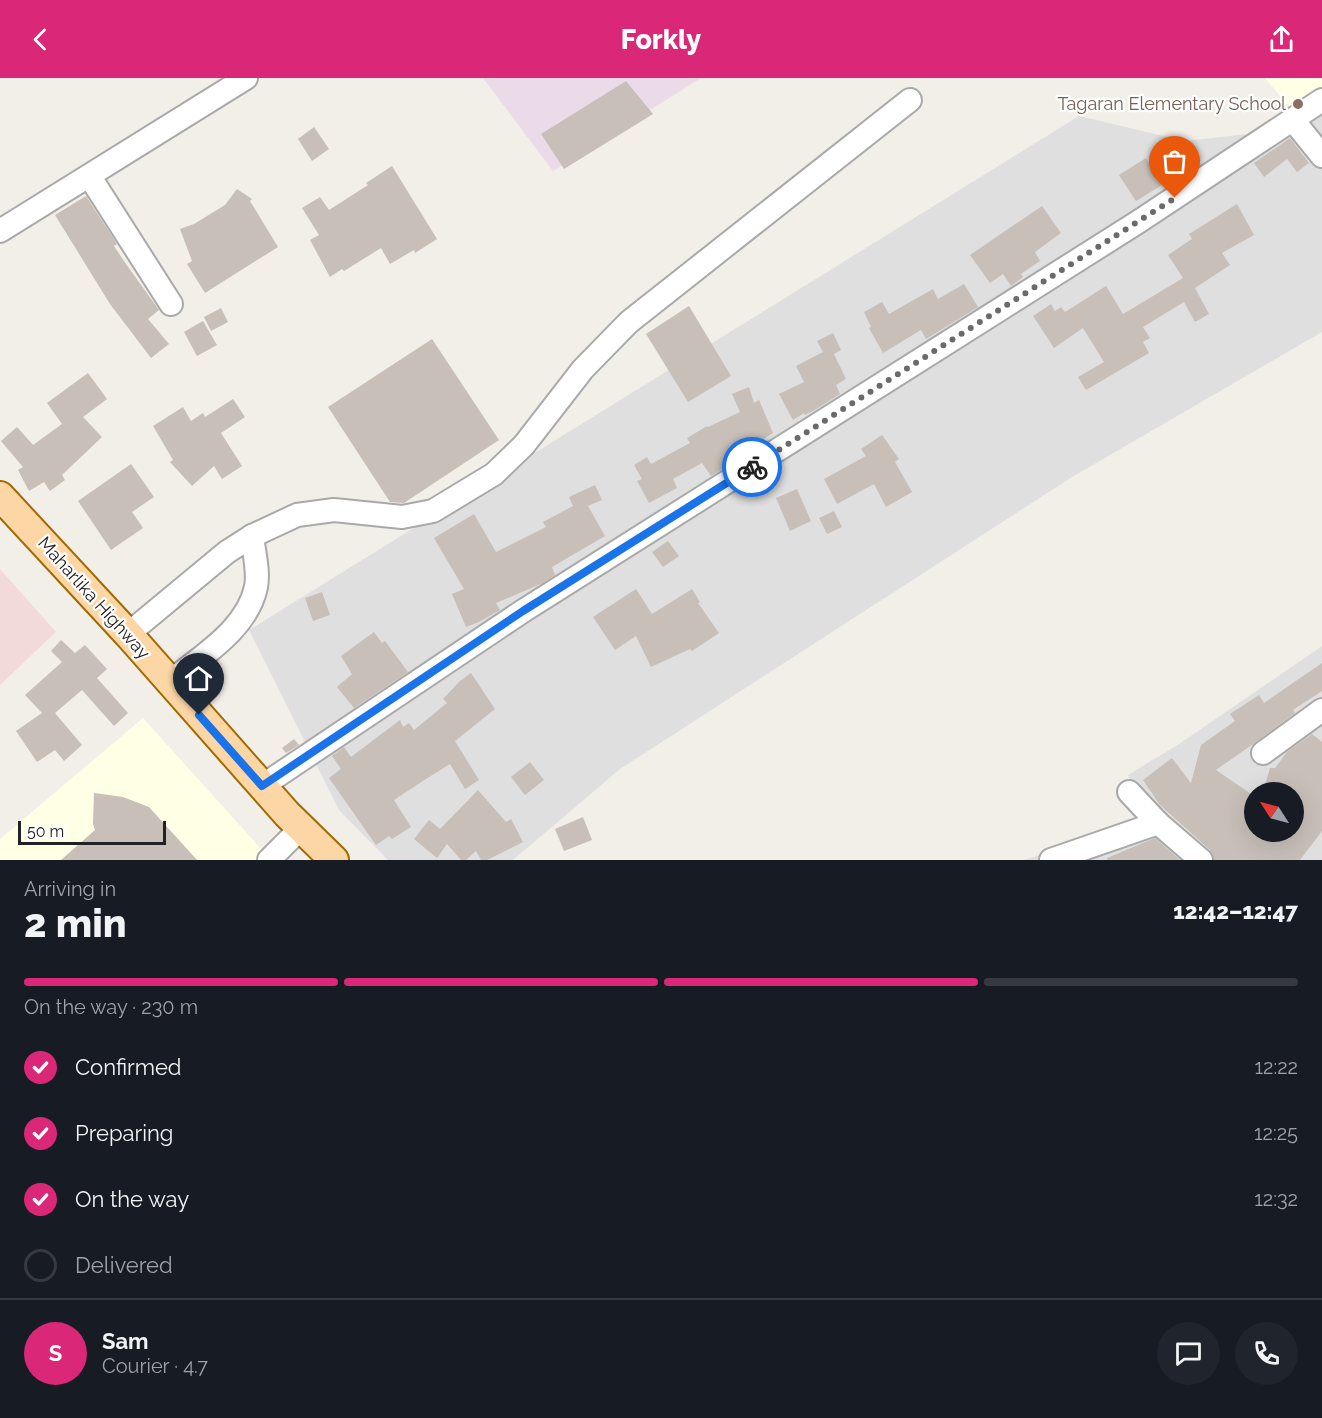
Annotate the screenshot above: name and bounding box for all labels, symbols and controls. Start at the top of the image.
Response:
icon: back [24,23,57,56]
icon: share [1265,23,1298,56]
text: Forkly [621,24,701,55]
place label: Tagaran Elementary School [1057,93,1286,114]
marker: Tagaran Elementary School [1291,97,1305,111]
pin [1149,136,1200,198]
icon: bag [1158,145,1191,178]
courier [722,437,782,497]
icon: bike [736,451,769,484]
street label: Maharlika Highway [34,532,155,663]
pin [173,653,224,715]
icon: home [182,662,215,695]
north arrow [1244,782,1304,842]
map controls [1244,782,1304,842]
scale bar [18,818,166,846]
text: 50 m [27,822,64,841]
text: Arriving in [24,877,116,901]
text: 12:42–12:47 [1173,898,1298,924]
text: 2 min [24,900,127,946]
text: On the way · 230 m [24,995,198,1019]
icon: check [24,1051,57,1084]
text: Confirmed [75,1054,182,1080]
text: 12:22 [1254,1055,1298,1079]
icon: check [24,1117,57,1150]
text: Preparing [75,1120,173,1146]
text: 12:25 [1254,1121,1298,1145]
icon: check [24,1183,57,1216]
text: On the way [75,1186,189,1212]
text: 12:32 [1254,1187,1298,1211]
text: Delivered [75,1252,173,1278]
button: chat [1157,1322,1220,1385]
button: phone [1235,1322,1298,1385]
text: Sam [102,1328,149,1354]
text: S [49,1340,62,1366]
text: Courier · 4.7 [102,1354,208,1378]

